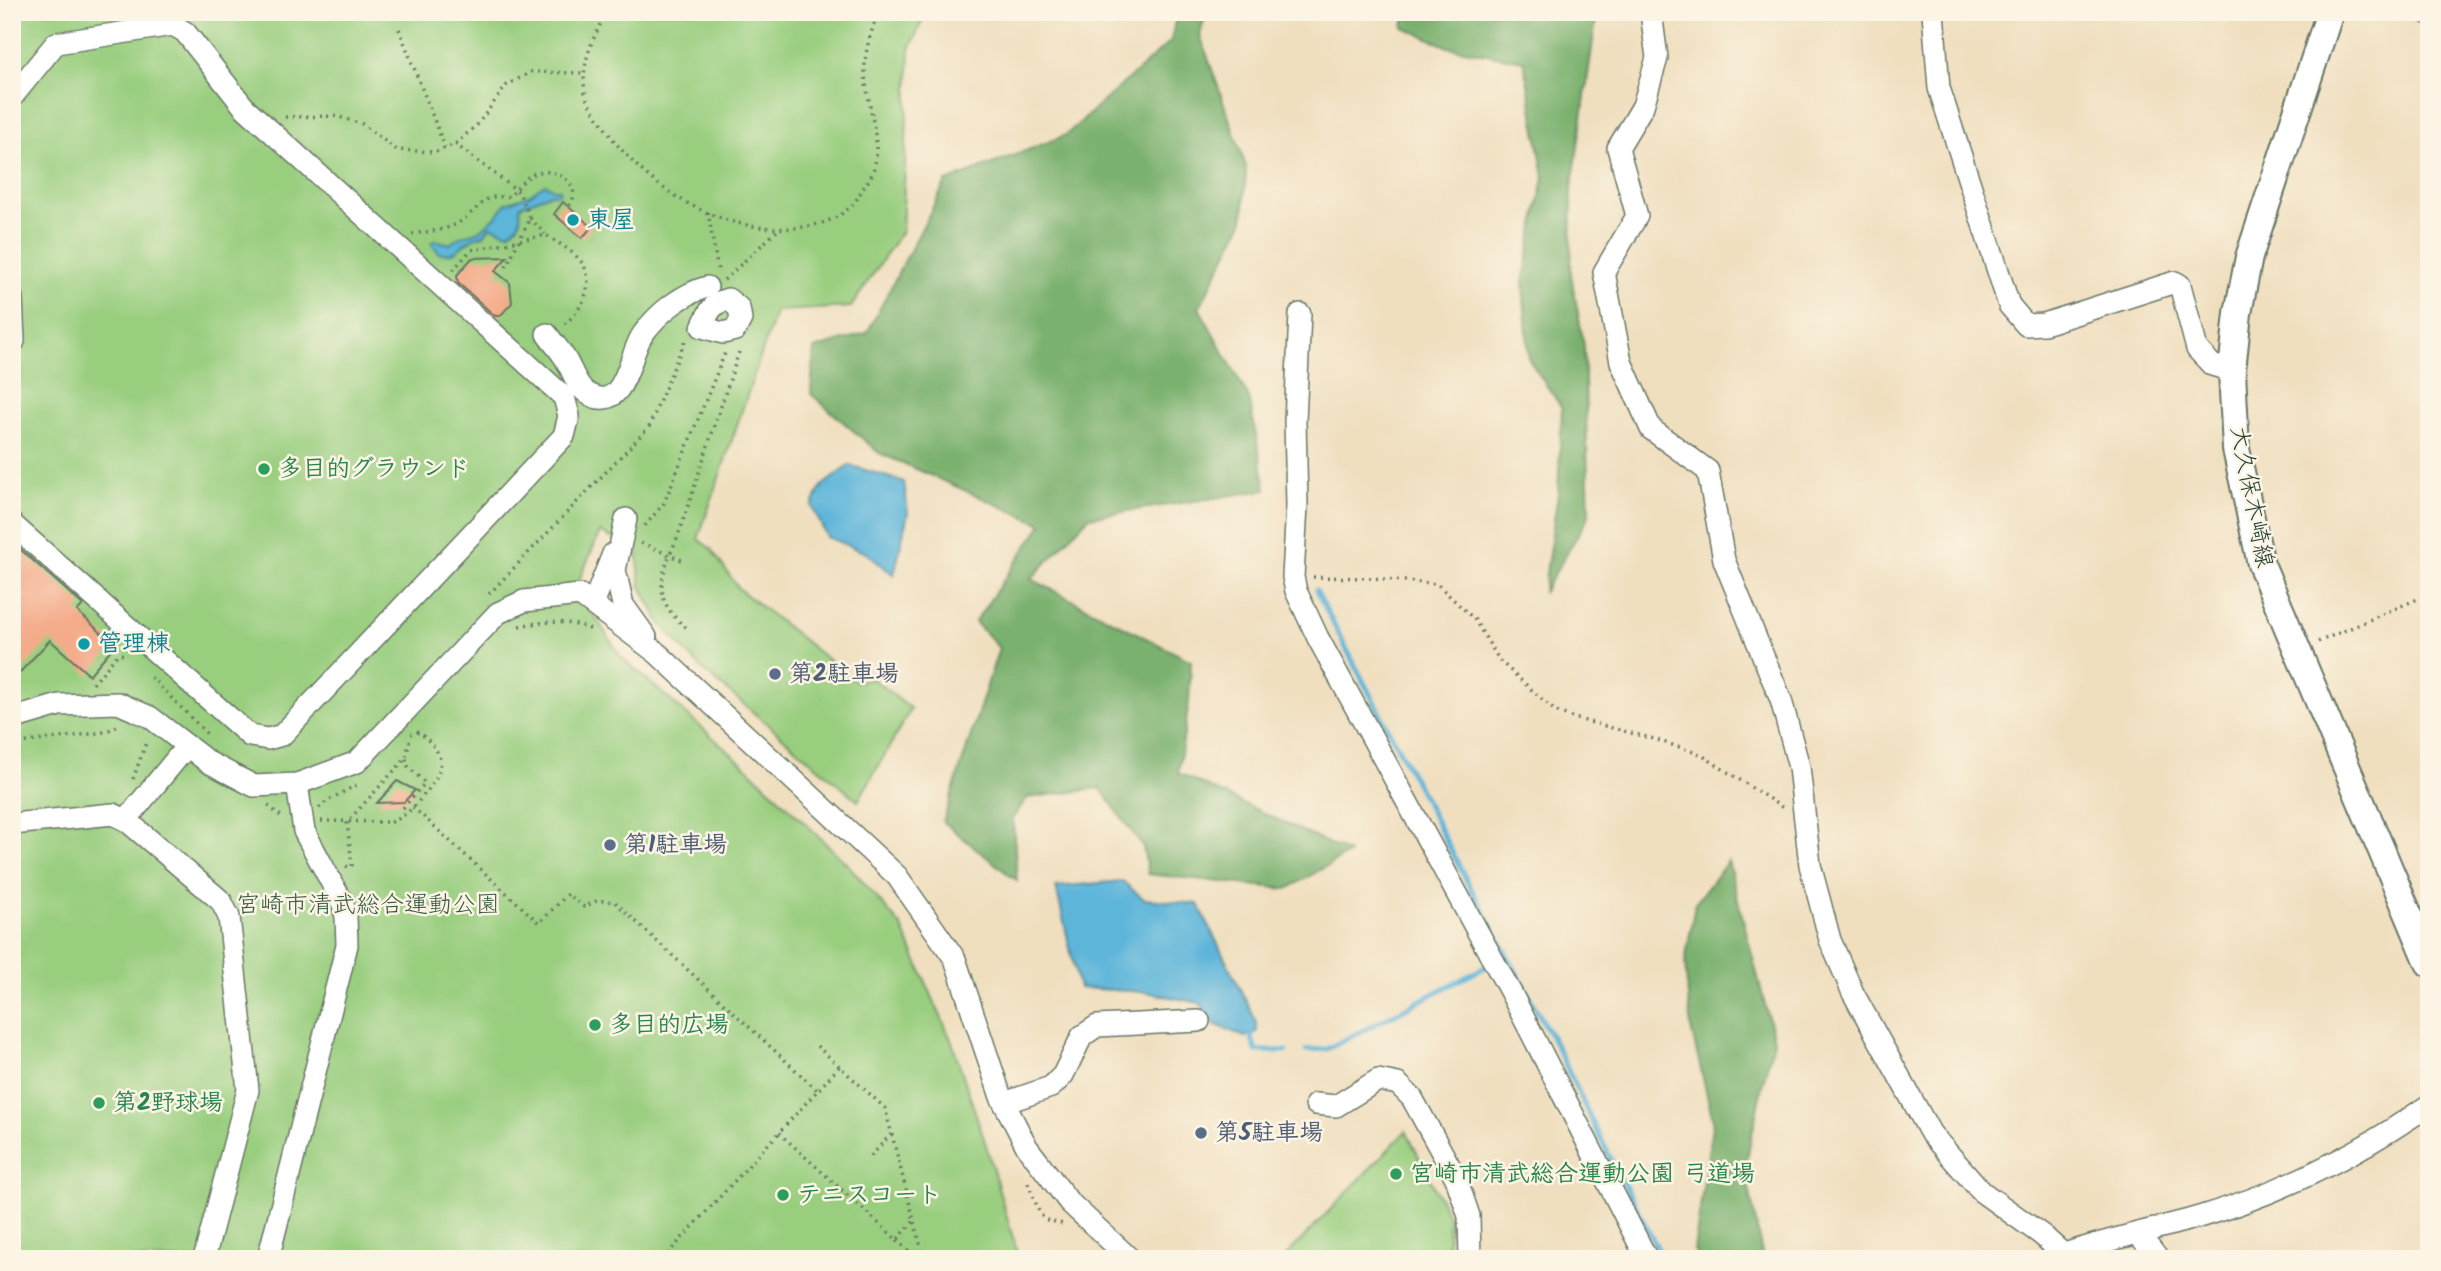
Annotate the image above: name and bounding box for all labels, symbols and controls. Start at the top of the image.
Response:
place label: 東屋 [587,201,635,240]
marker: 東屋 [565,212,581,228]
street label: 大久保木崎線 [2218,423,2284,571]
place label: 多目的グラウンド [278,450,470,489]
marker: 多目的グラウンド [256,461,272,477]
place label: 管理棟 [98,625,171,664]
marker: 管理棟 [76,636,92,652]
place label: 第2駐車場 [789,655,899,694]
marker: 第2駐車場 [767,666,783,682]
place label: 第1駐車場 [624,826,727,865]
marker: 第1駐車場 [602,837,618,853]
park label: 宮崎市清武総合運動公園 [236,886,500,925]
place label: 多目的広場 [609,1006,729,1045]
marker: 多目的広場 [587,1017,603,1033]
place label: 第2野球場 [113,1084,223,1123]
marker: 第2野球場 [91,1095,107,1111]
place label: 第5駐車場 [1215,1114,1323,1153]
marker: 第5駐車場 [1193,1125,1209,1141]
place label: 宮崎市清武総合運動公園 弓道場 [1410,1155,1755,1194]
marker: 宮崎市清武総合運動公園 弓道場 [1388,1166,1404,1182]
place label: テニスコート [797,1176,941,1215]
marker: テニスコート [775,1187,791,1203]

